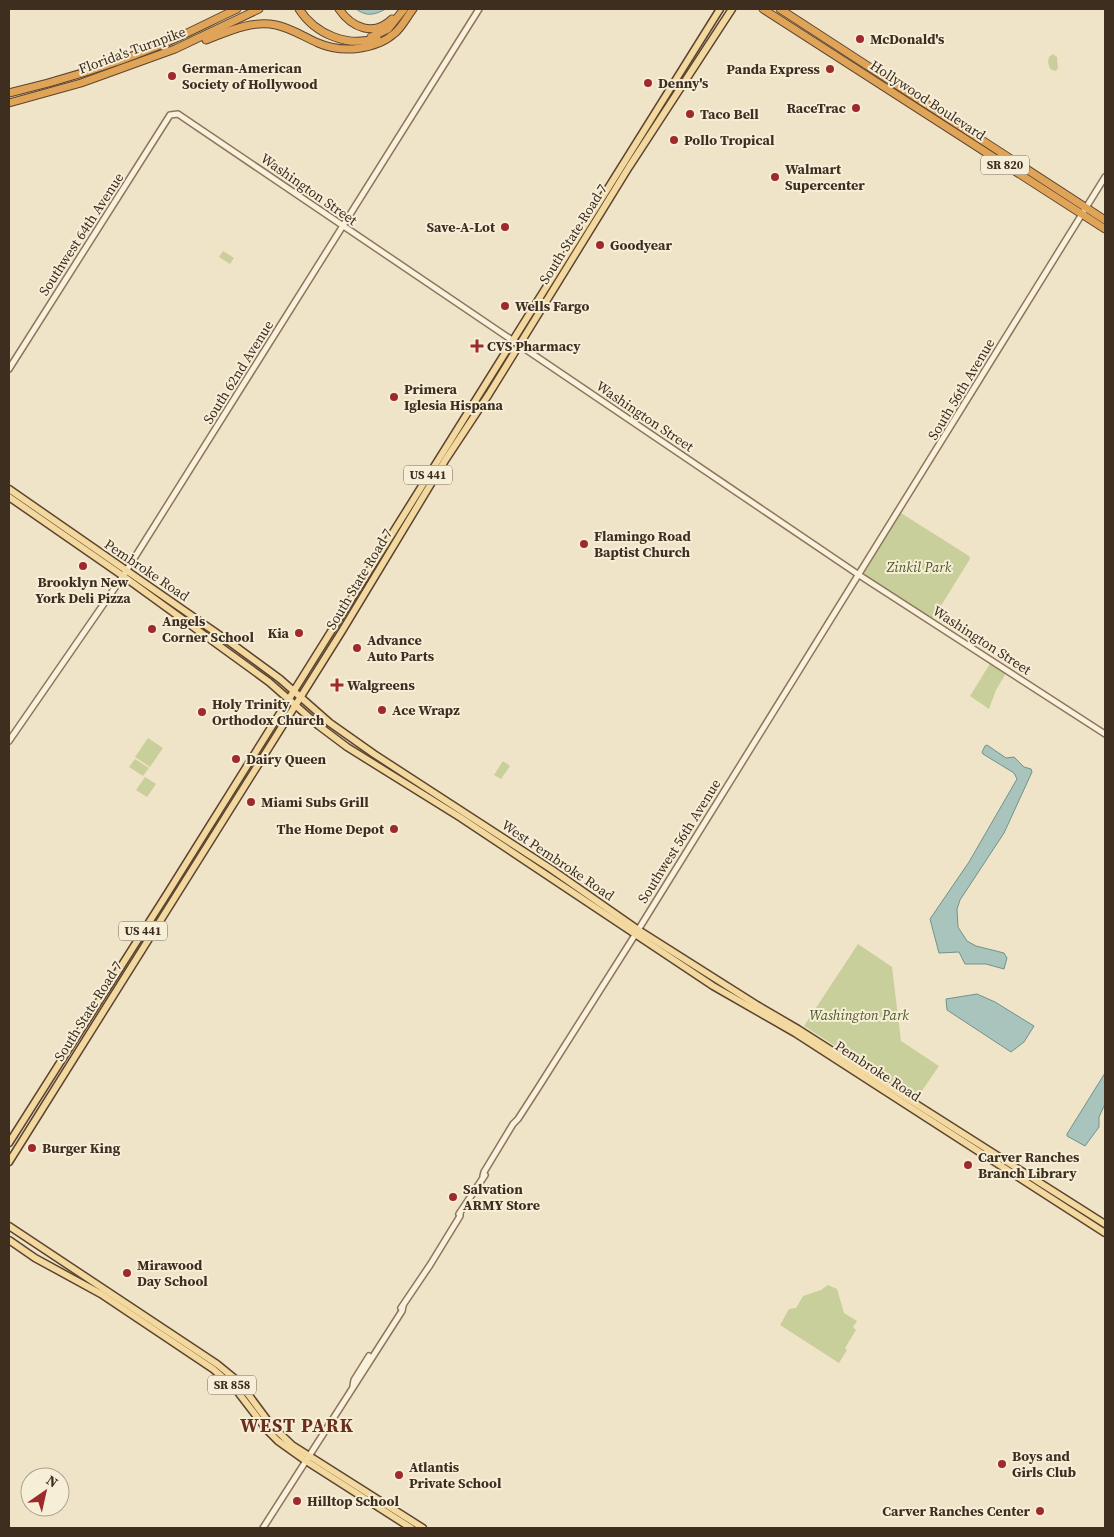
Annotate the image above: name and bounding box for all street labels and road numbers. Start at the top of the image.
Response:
street label: Florida's Turnpike [76,21,188,79]
street label: Hollywood Boulevard [866,55,990,145]
street label: Washington Street [257,148,362,230]
road number: SR 820 [981,156,1029,174]
street label: Southwest 64th Avenue [34,169,128,299]
street label: South State Road 7 [534,180,612,288]
street label: South 62nd Avenue [198,316,278,428]
street label: South 56th Avenue [923,334,999,444]
street label: Washington Street [592,376,698,456]
road number: US 441 [404,466,452,484]
street label: South State Road 7 [321,525,397,633]
street label: Pembroke Road [101,534,194,606]
street label: Washington Street [929,601,1036,680]
street label: Southwest 56th Avenue [633,775,725,907]
street label: West Pembroke Road [498,815,618,905]
road number: US 441 [119,921,167,940]
street label: South State Road 7 [49,957,127,1065]
street label: Pembroke Road [831,1036,925,1106]
road number: SR 858 [208,1376,256,1394]

